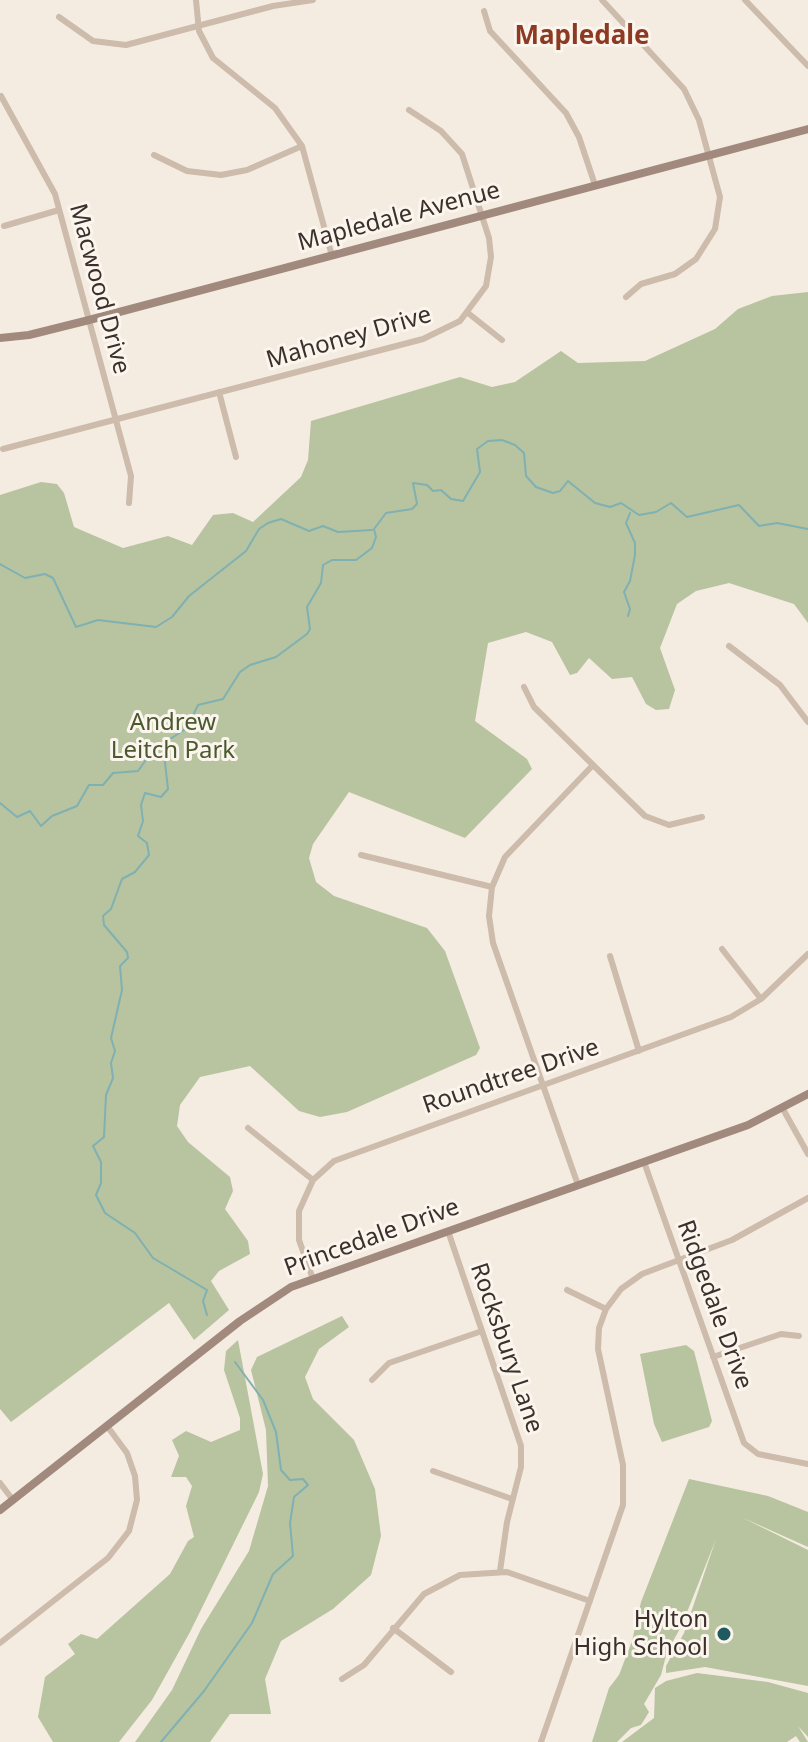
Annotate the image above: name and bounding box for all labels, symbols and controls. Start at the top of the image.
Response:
district label: Mapledale [514,21,650,53]
street label: Mapledale Avenue [295,176,503,258]
street label: Macwood Drive [62,201,136,377]
street label: Mahoney Drive [263,301,435,375]
park label: Andrew Leitch Park [111,709,235,765]
street label: Roundtree Drive [419,1033,603,1121]
street label: Princedale Drive [281,1193,463,1283]
street label: Ridgedale Drive [670,1217,758,1393]
street label: Rocksbury Lane [463,1259,549,1437]
place label: Hylton High School [573,1606,708,1662]
marker: Hylton High School [715,1625,733,1643]

